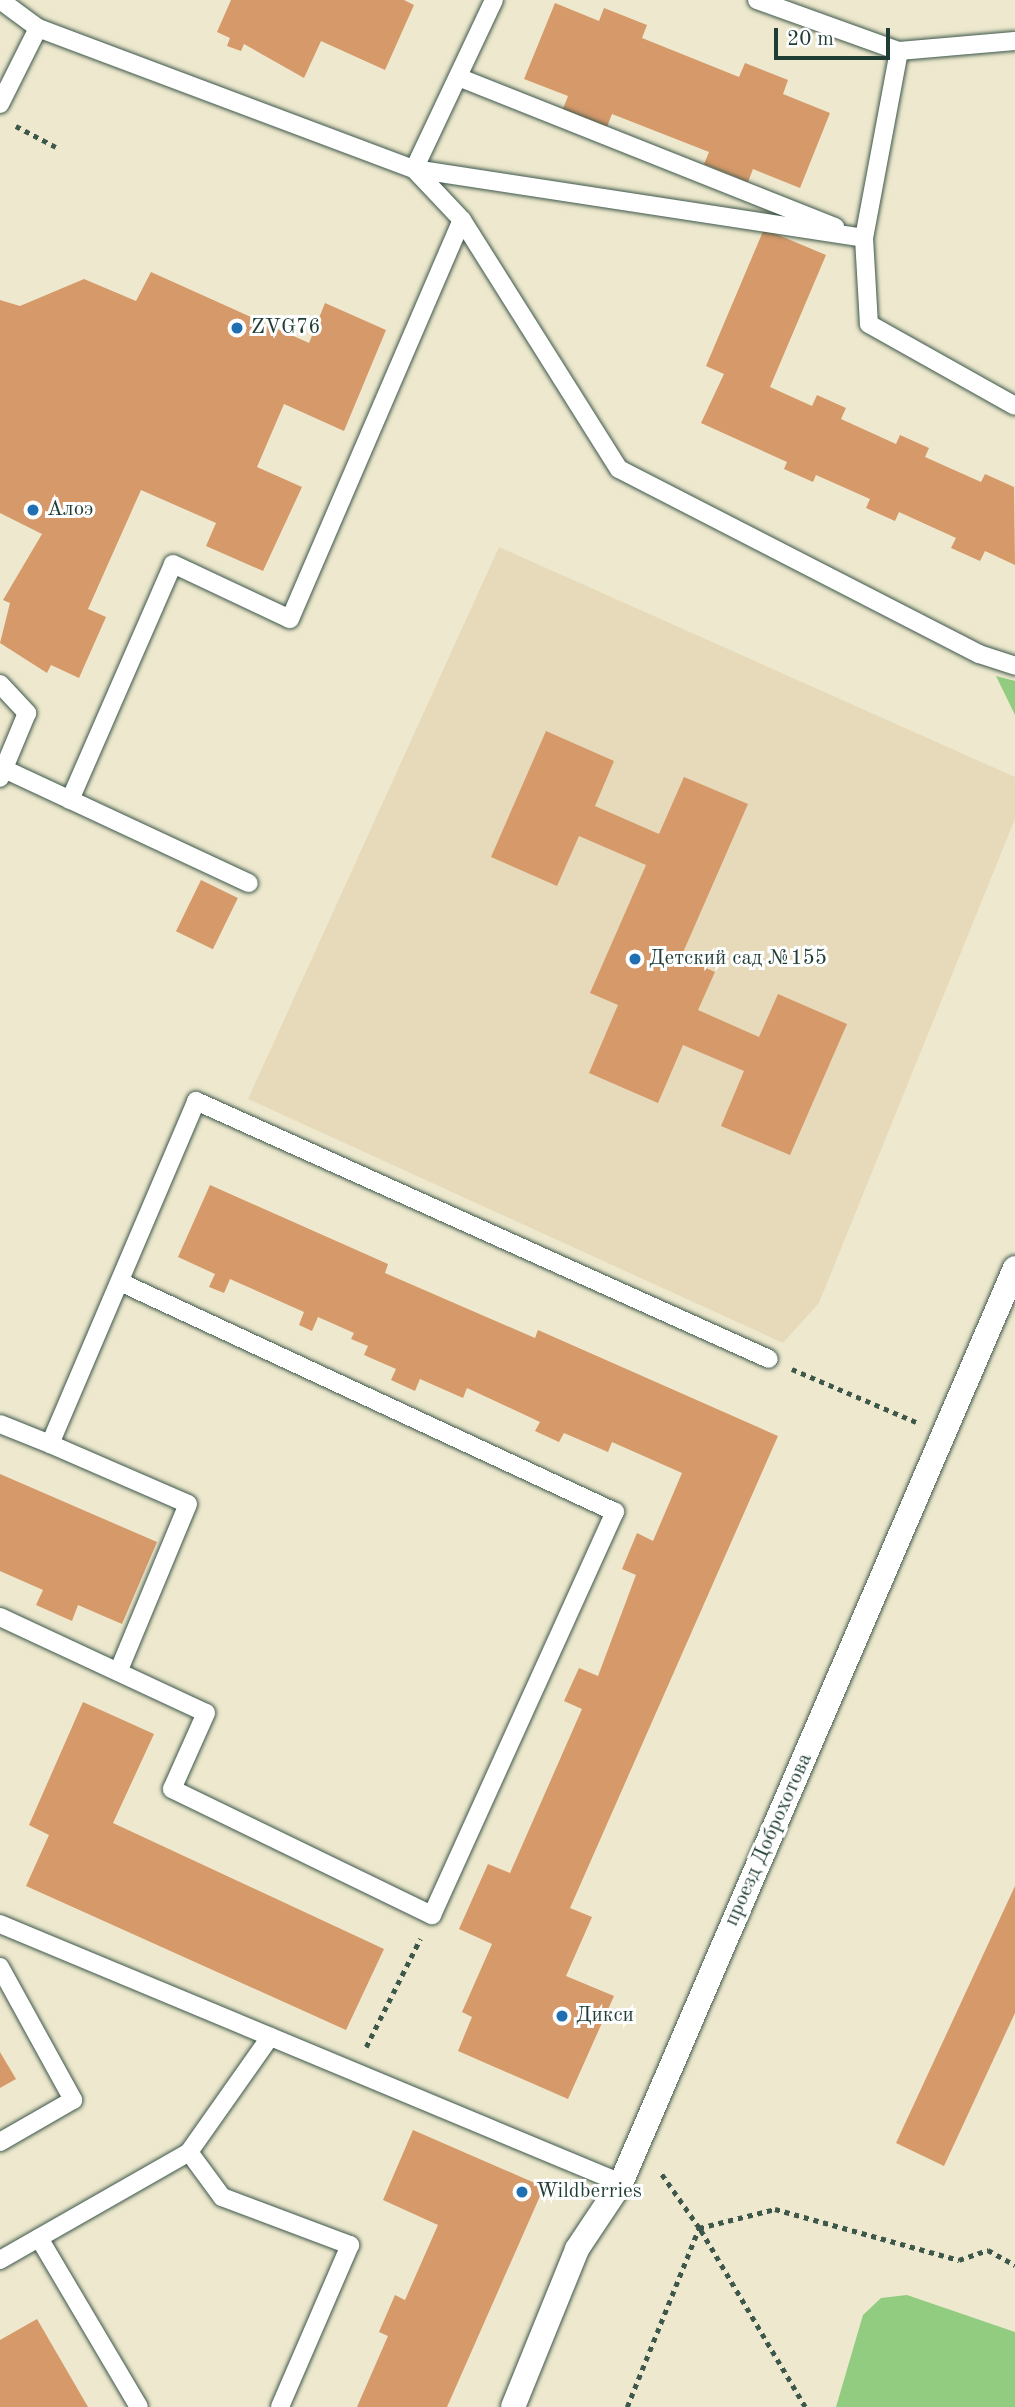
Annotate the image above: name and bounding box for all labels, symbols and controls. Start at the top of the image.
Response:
scale bar [777,14,892,58]
text: 20 m [787,29,834,50]
place label: ZVG76 [251,315,320,341]
marker: ZVG76 [229,320,245,336]
place label: Алоэ [47,497,93,523]
marker: Алоэ [25,502,41,518]
place label: Детский сад №155 [649,946,827,972]
marker: Детский сад №155 [627,951,643,967]
street label: проезд Доброхотова [720,1750,818,1930]
place label: Дикси [576,2003,634,2029]
marker: Дикси [554,2008,570,2024]
place label: Wildberries [536,2179,642,2205]
marker: Wildberries [514,2184,530,2200]

